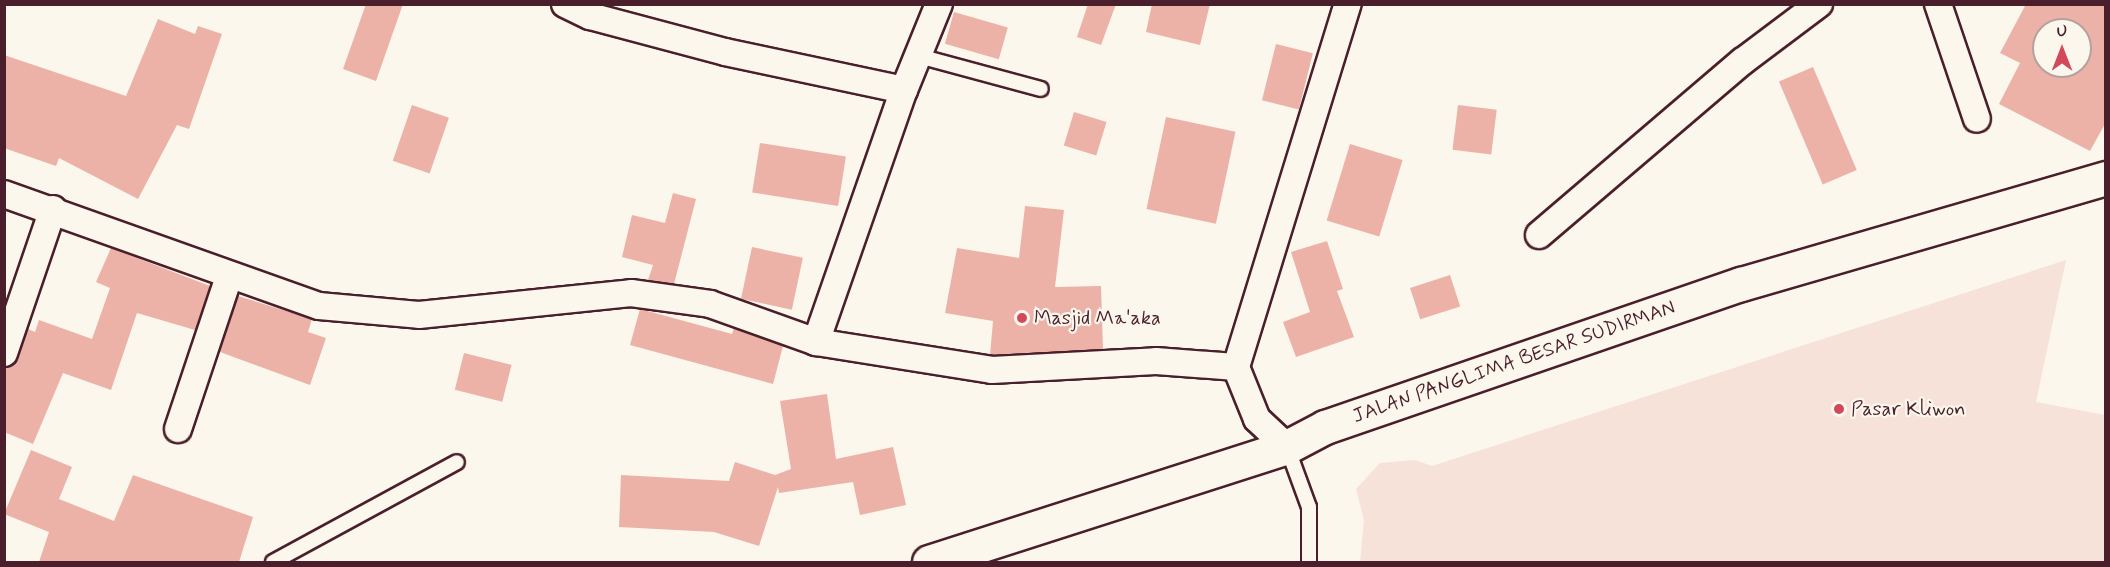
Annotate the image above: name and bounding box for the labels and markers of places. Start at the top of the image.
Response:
place label: Masjid Ma'aka [1034,306,1158,330]
marker: Masjid Ma'aka [1015,311,1029,325]
place label: Pasar Kliwon [1851,397,1965,421]
marker: Pasar Kliwon [1832,402,1846,416]

